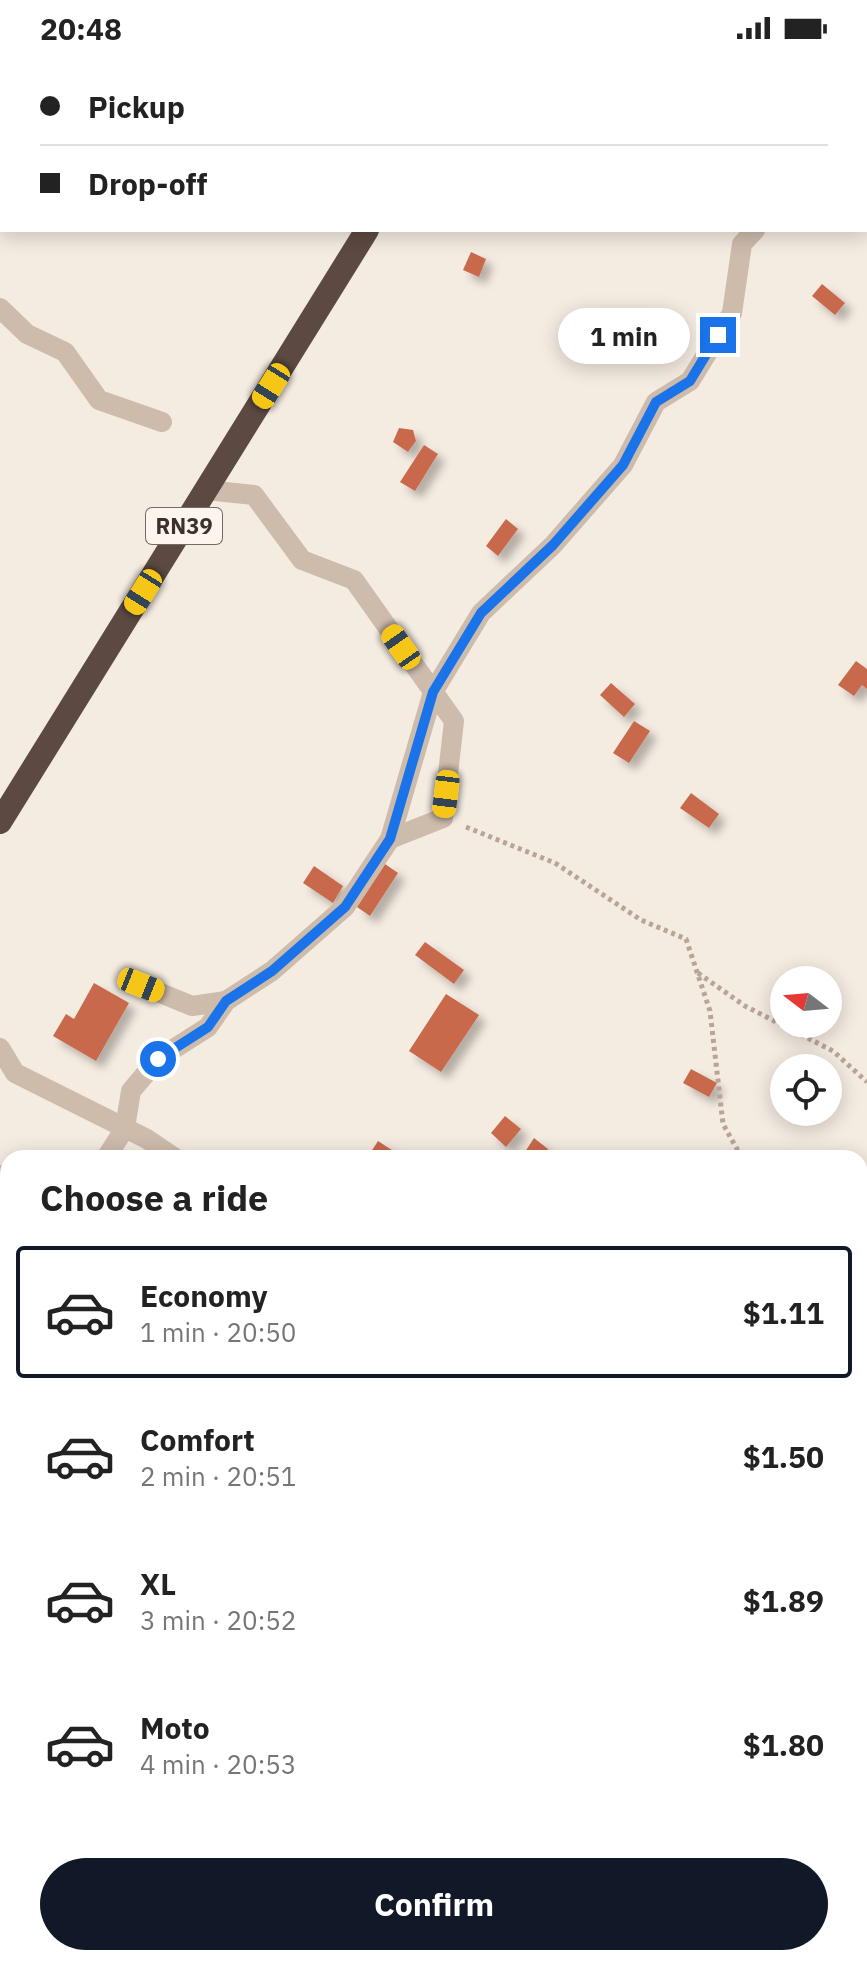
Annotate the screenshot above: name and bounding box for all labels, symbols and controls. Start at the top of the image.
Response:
text: 20:48 [40,9,122,48]
text: Pickup [88,87,185,126]
text: Drop-off [88,164,207,203]
callout: 1 min [558,307,690,363]
route end [700,317,736,353]
text: 1 min [590,319,658,353]
car [248,359,294,413]
road number: RN39 [146,508,222,544]
car [120,565,166,619]
car [377,620,425,674]
car [431,769,461,819]
car [114,965,168,1005]
north arrow [770,966,842,1038]
map controls [770,966,842,1126]
route start [140,1041,176,1077]
button: locate [770,1054,842,1126]
text: Choose a ride [40,1174,268,1221]
icon: car [44,1276,116,1348]
text: Economy [140,1276,268,1315]
text: $1.11 [743,1293,824,1332]
text: 1 min · 20:50 [140,1315,296,1349]
icon: car [44,1420,116,1492]
text: Comfort [140,1420,255,1459]
text: $1.50 [743,1437,824,1476]
text: 2 min · 20:51 [140,1459,296,1493]
icon: car [44,1564,116,1636]
text: XL [140,1564,176,1603]
text: $1.89 [743,1581,824,1620]
text: 3 min · 20:52 [140,1603,296,1637]
icon: car [44,1708,116,1780]
text: Moto [140,1708,210,1747]
text: $1.80 [743,1725,824,1764]
text: 4 min · 20:53 [140,1747,296,1781]
button: Confirm [40,1858,828,1950]

